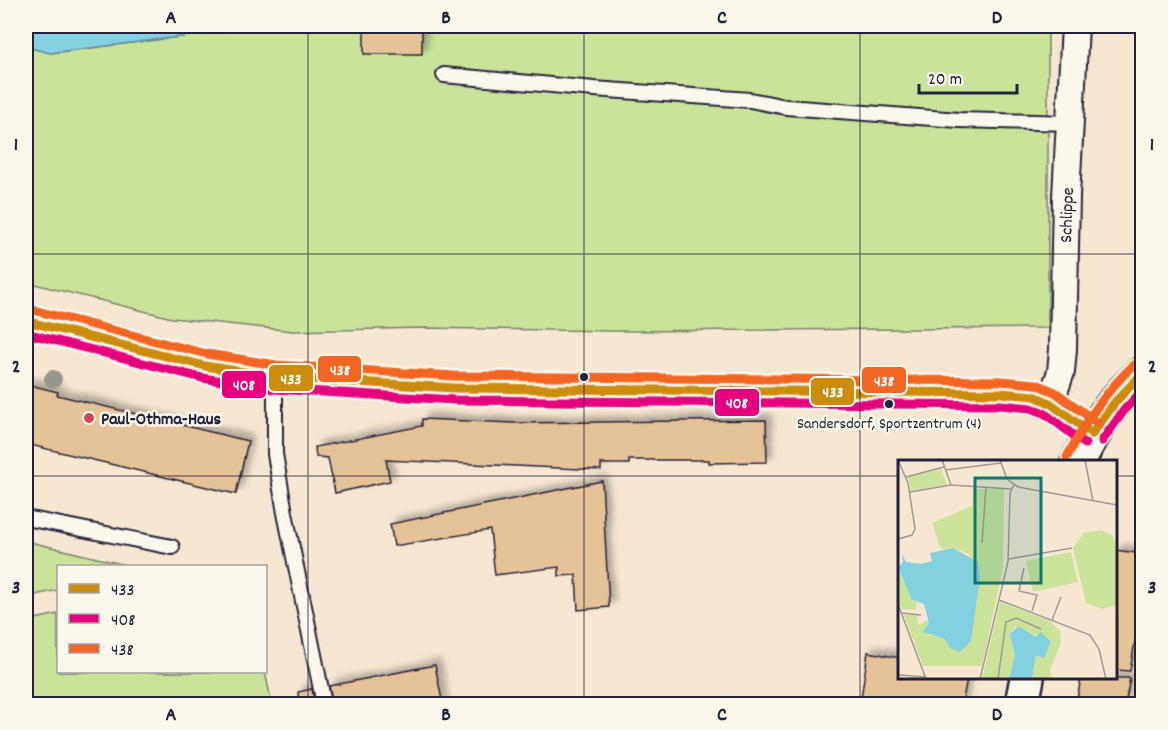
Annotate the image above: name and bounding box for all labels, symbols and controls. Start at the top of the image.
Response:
text: A [166,5,177,33]
text: B [441,5,451,33]
text: C [717,5,727,33]
text: D [992,5,1003,33]
scale bar [919,57,1016,95]
text: 20 m [928,68,962,93]
text: 1 [14,132,18,160]
text: 1 [1150,132,1154,160]
street label: Schlippe [1055,187,1082,243]
text: 2 [12,354,20,382]
text: 2 [1148,354,1156,382]
line badge: 438 [317,355,362,383]
text: 438 [330,360,351,383]
line badge: 433 [268,364,314,392]
line badge: 438 [861,366,907,394]
text: 433 [281,369,301,392]
line badge: 408 [221,370,267,399]
unlabelled marker [578,371,590,383]
text: 438 [874,371,895,394]
text: 408 [233,375,255,398]
line badge: 433 [810,377,855,406]
text: 433 [823,382,843,405]
line badge: 408 [714,388,760,417]
text: 408 [726,393,748,416]
marker: Sandersdorf, Sportzentrum (4) [883,398,895,410]
place label: Paul-Othma-Haus [101,408,221,433]
marker: Paul-Othma-Haus [82,411,96,425]
place label: Sandersdorf, Sportzentrum (4) [797,413,981,436]
inset map [898,460,1117,679]
legend [57,565,267,673]
text: 3 [12,575,20,603]
text: 3 [1148,575,1156,603]
text: 433 [111,579,134,604]
text: 408 [111,609,136,634]
text: 438 [111,639,134,664]
text: A [166,702,177,730]
text: B [441,702,451,730]
text: C [717,702,727,730]
text: D [992,702,1003,730]

